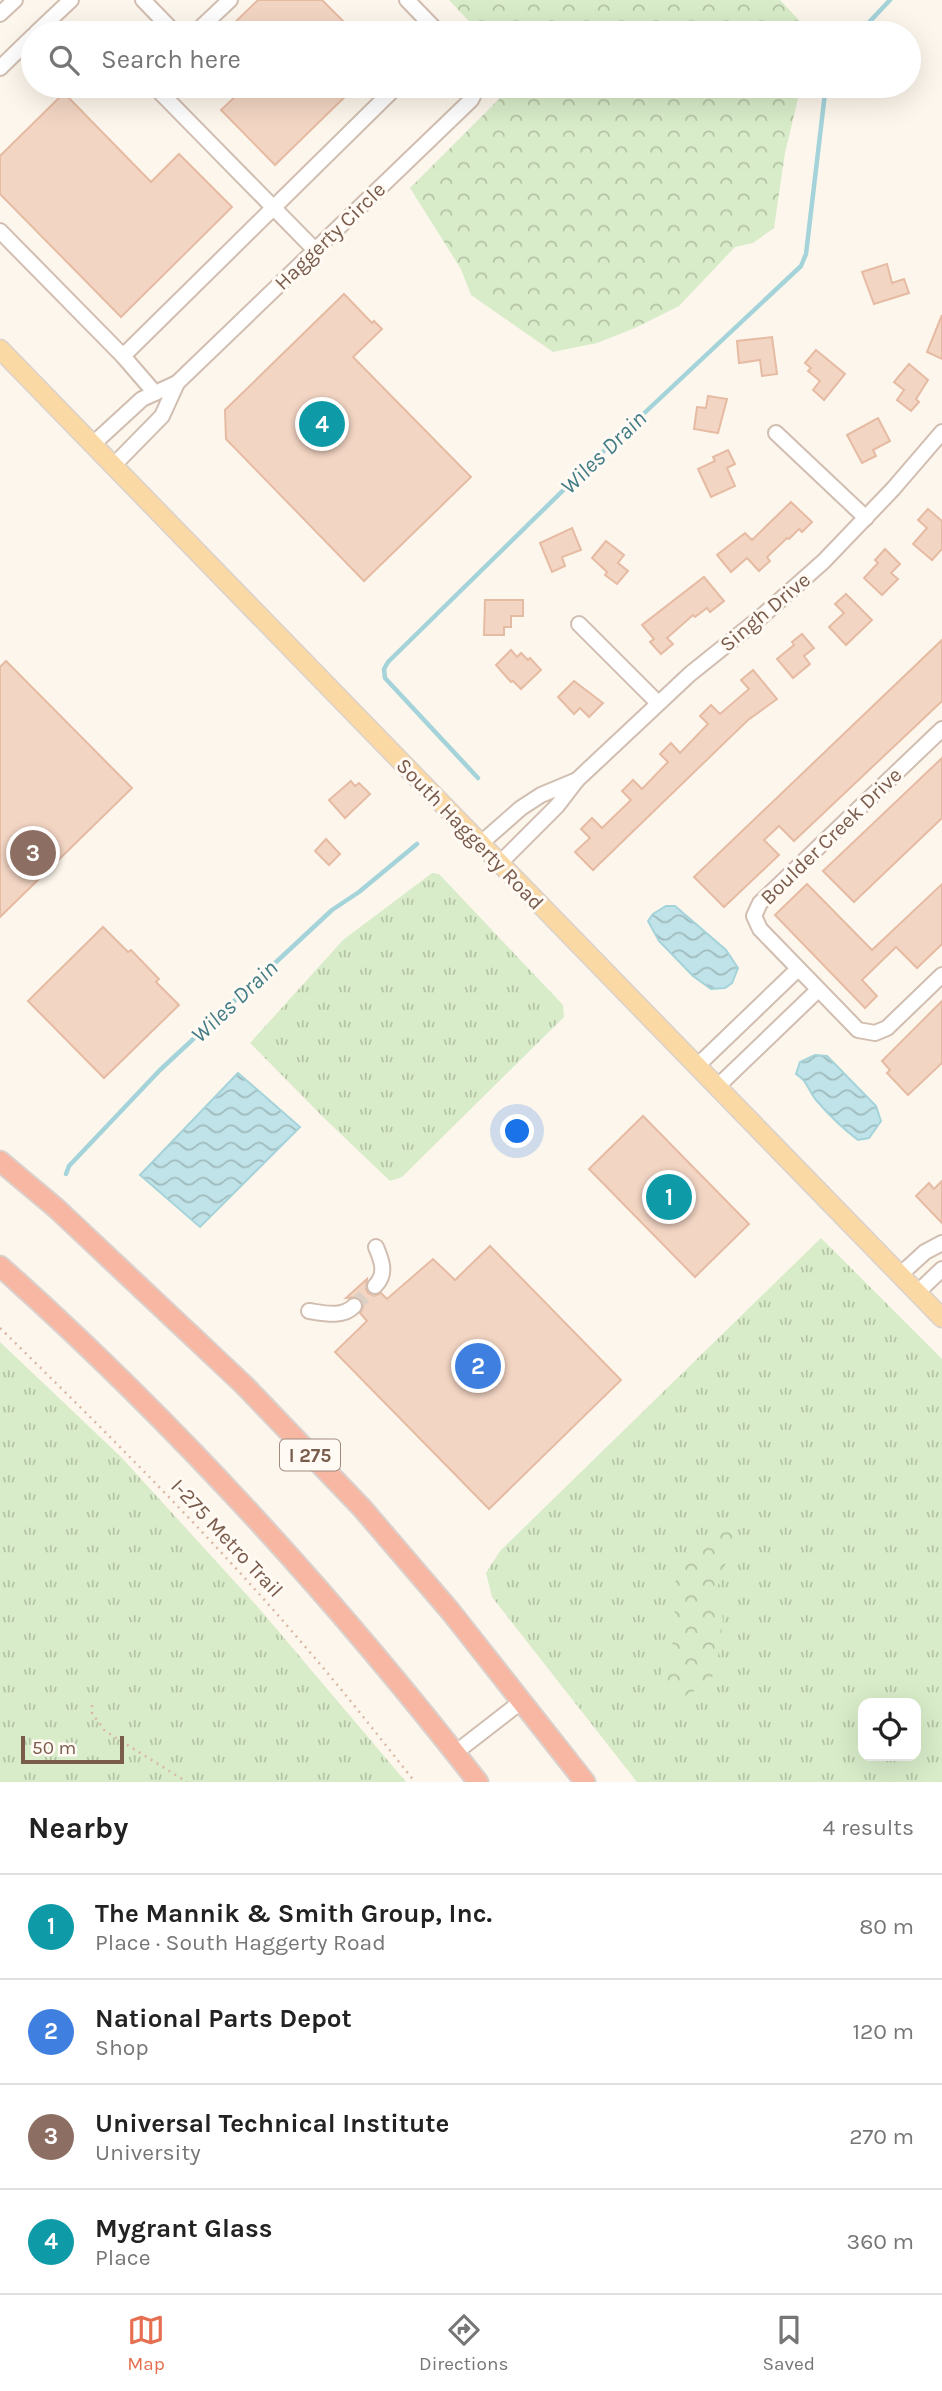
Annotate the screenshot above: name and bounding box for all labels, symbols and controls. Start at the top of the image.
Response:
search box [21,21,921,98]
icon: search [45,41,83,79]
text: Search here [101,44,241,75]
street label: Haggerty Circle [270,177,390,295]
pin: 4 [299,398,345,450]
water label: Wiles Drain [555,405,652,500]
street label: Singh Drive [715,567,815,657]
street label: South Haggerty Road [392,753,548,915]
street label: Boulder Creek Drive [755,762,907,910]
pin: 3 [10,827,56,879]
water label: Wiles Drain [185,954,283,1048]
your location [500,1114,534,1148]
pin: 1 [646,1171,692,1223]
pin: 2 [455,1340,501,1392]
road number: I 275 [280,1440,340,1470]
street label: I-275 Metro Trail [166,1474,288,1602]
map controls [858,1698,921,1761]
button: locate [858,1698,921,1761]
scale bar [21,1733,124,1765]
text: 50 m [32,1737,76,1759]
text: Nearby [28,1810,128,1846]
text: 4 results [822,1814,914,1841]
text: The Mannik & Smith Group, Inc. [95,1898,492,1929]
text: 1 [47,1913,55,1940]
text: 80 m [859,1913,914,1940]
text: Place · South Haggerty Road [95,1929,386,1956]
text: National Parts Depot [95,2003,352,2034]
text: 2 [44,2018,58,2045]
text: 120 m [852,2018,914,2045]
text: Shop [95,2034,149,2061]
text: Universal Technical Institute [95,2108,449,2139]
text: 3 [44,2123,58,2150]
text: 270 m [849,2123,914,2150]
text: University [95,2139,201,2166]
text: Mygrant Glass [95,2213,272,2244]
text: 4 [44,2228,58,2255]
text: 360 m [847,2228,914,2255]
text: Place [95,2244,151,2271]
tab: Map [127,2311,165,2375]
tab: Directions [419,2311,508,2375]
tab: Saved [762,2311,815,2375]

